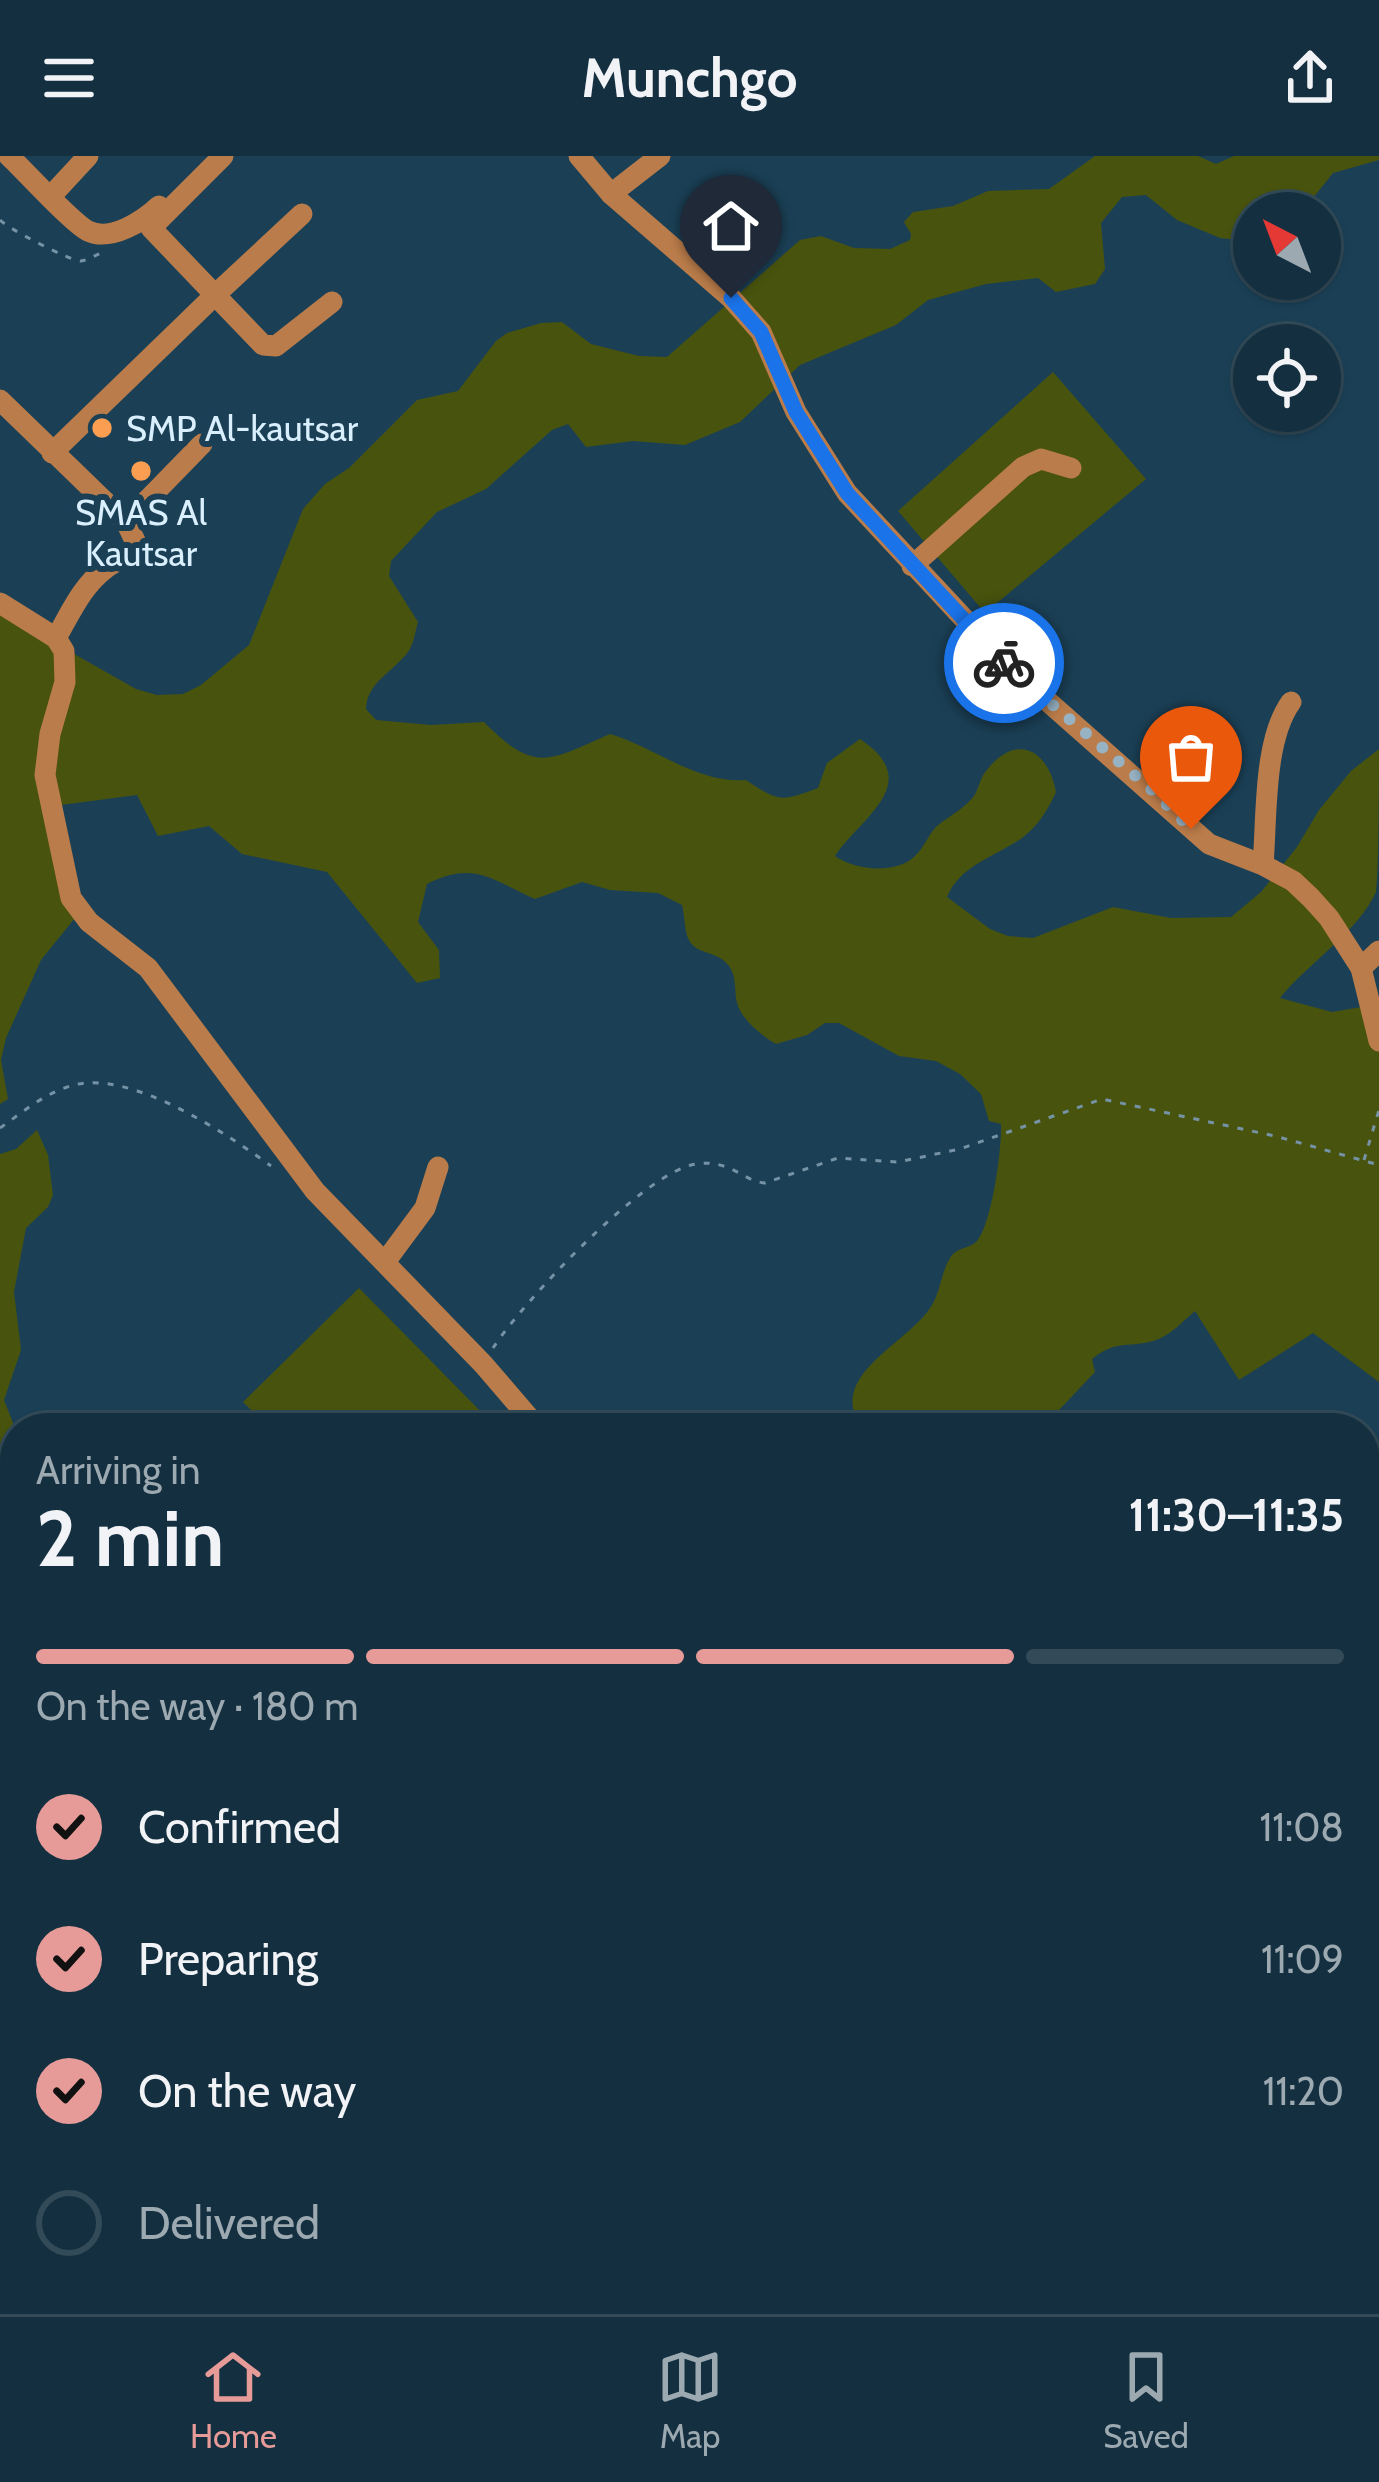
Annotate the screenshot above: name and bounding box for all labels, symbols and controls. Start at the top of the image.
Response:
icon: menu [36,45,102,111]
text: Munchgo [582,45,797,111]
icon: share [1277,45,1343,111]
pin [680,175,782,298]
north arrow [1233,192,1341,300]
map controls [1233,192,1341,432]
icon: home [698,193,764,259]
button: locate [1233,324,1341,432]
place label: SMP Al-kautsar [126,406,359,450]
marker: SMP Al-kautsar [89,415,115,441]
marker: SMAS Al Kautsar [128,458,154,484]
place label: SMAS Al Kautsar [75,490,207,575]
courier [944,603,1064,723]
icon: bike [971,630,1037,696]
pin [1140,706,1242,829]
icon: bag [1158,724,1224,790]
text: Arriving in [36,1446,200,1494]
text: 11:30–11:35 [1129,1488,1344,1542]
text: 2 min [36,1491,224,1586]
text: On the way · 180 m [36,1682,359,1730]
icon: check [36,1794,102,1860]
text: Confirmed [138,1800,341,1854]
text: 11:08 [1260,1803,1344,1851]
icon: check [36,1926,102,1992]
text: Preparing [138,1932,318,1986]
text: 11:09 [1261,1935,1344,1983]
icon: check [36,2058,102,2124]
text: On the way [138,2064,356,2118]
text: 11:20 [1263,2067,1344,2115]
text: Delivered [138,2196,320,2250]
tab: Home [190,2344,277,2456]
tab: Map [657,2344,723,2456]
tab: Saved [1103,2344,1189,2456]

